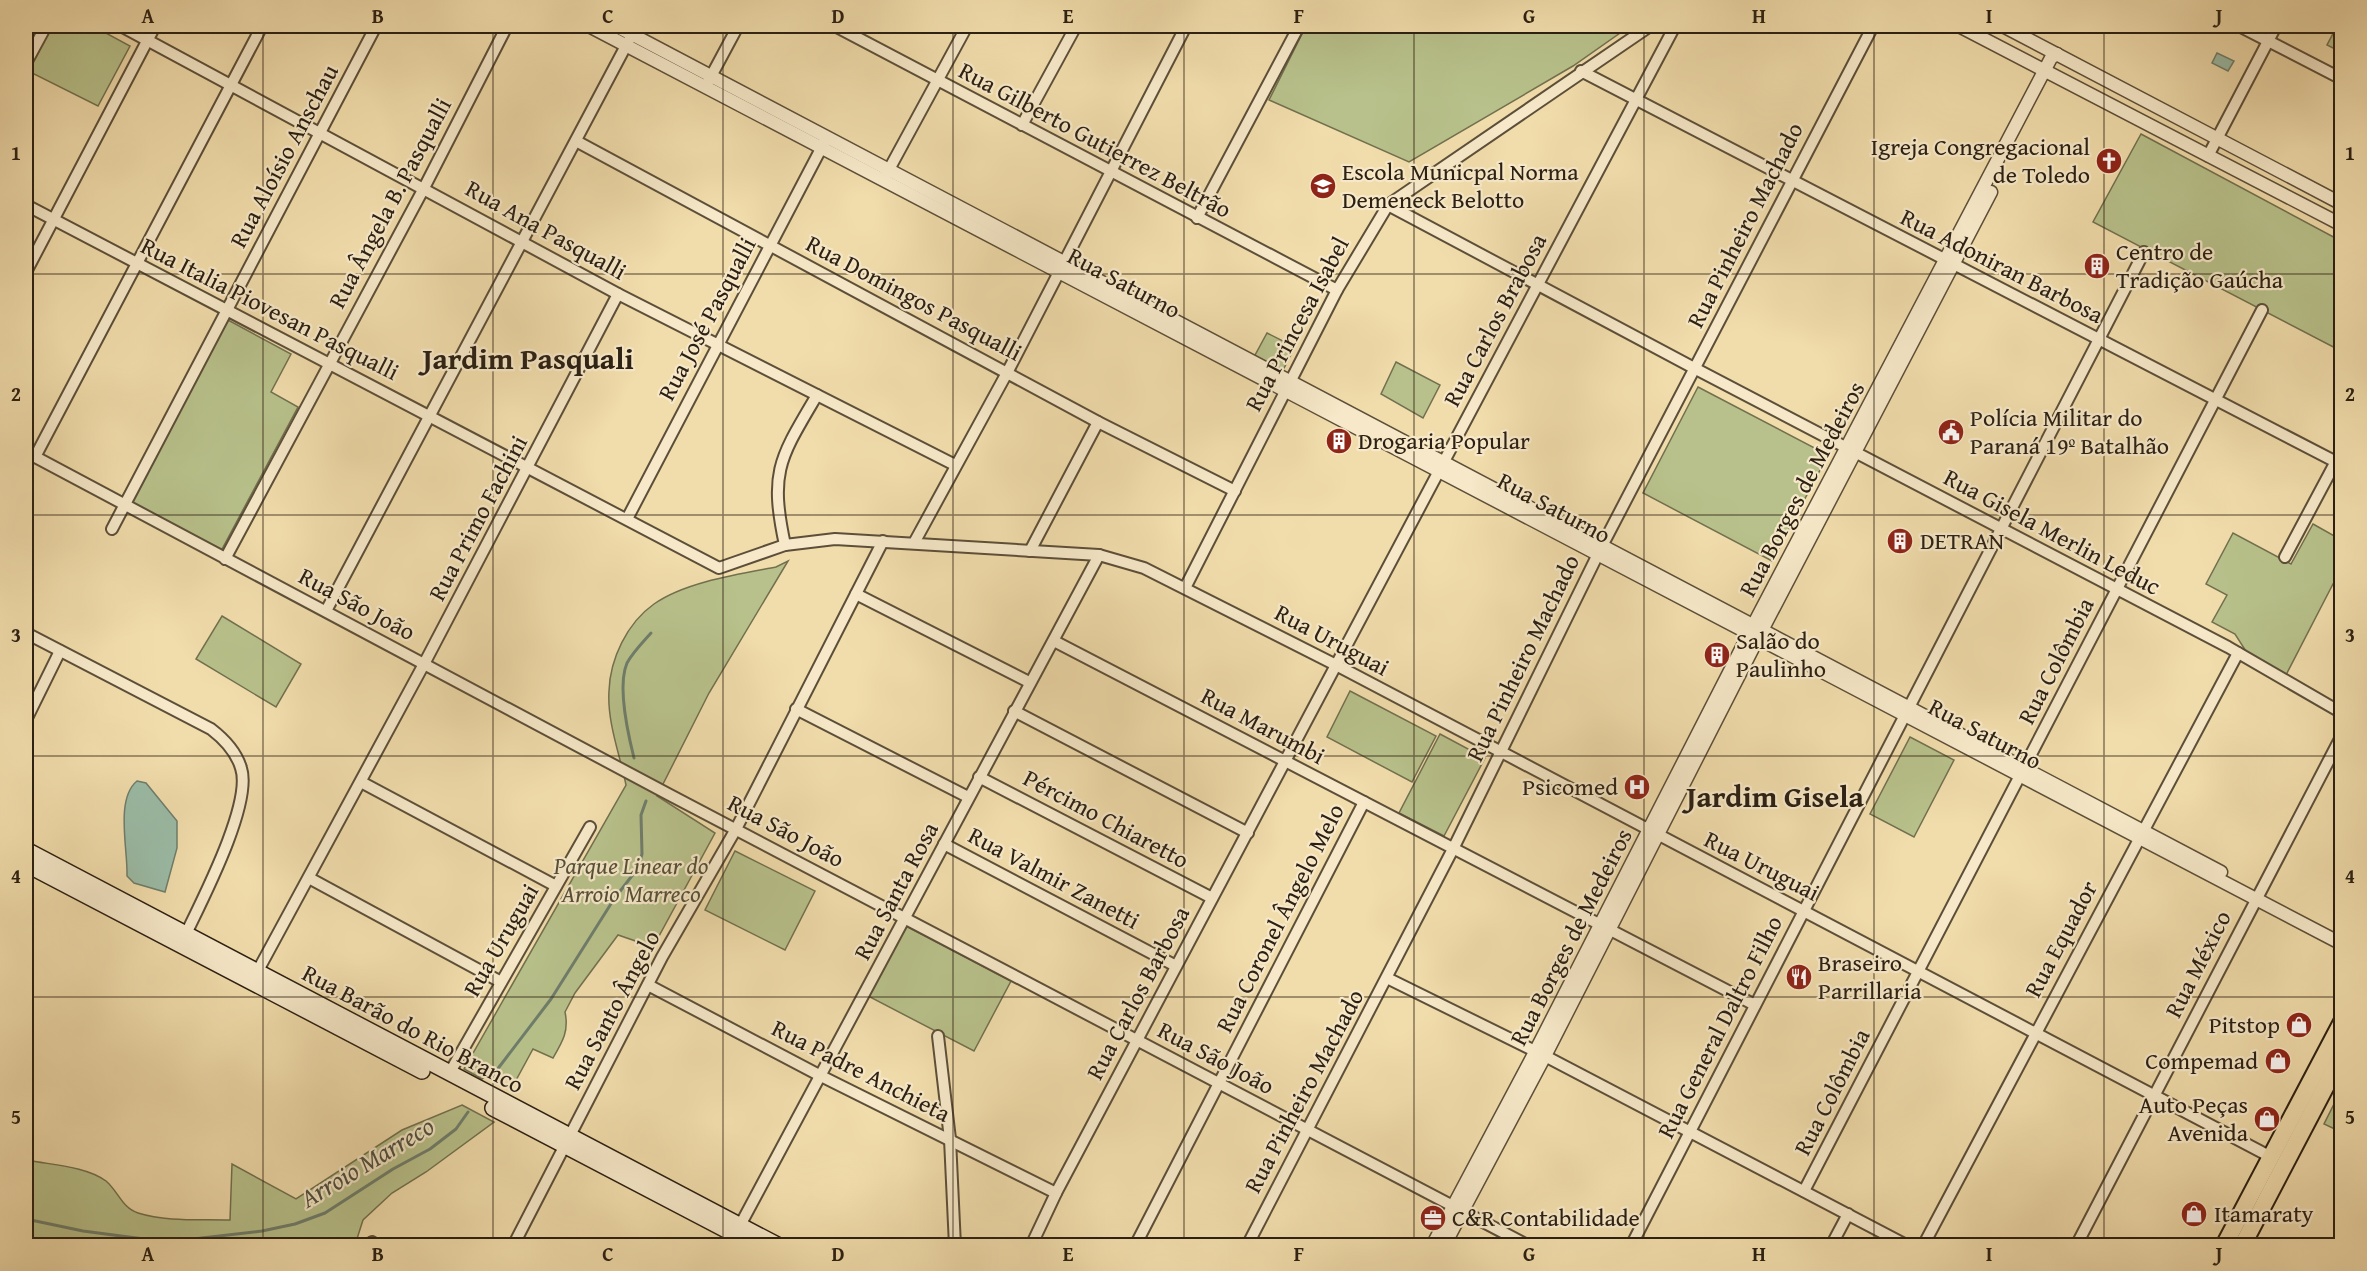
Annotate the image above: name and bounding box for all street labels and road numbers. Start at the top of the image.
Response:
street label: Rua Gilberto Gutierrez Beltrão [953,53,1238,226]
street label: Rua Aloísio Anschau [220,58,347,254]
street label: Rua Ângela B. Pasqualli [319,91,460,314]
street label: Rua Pinheiro Machado [1678,116,1812,334]
street label: Rua Ana Pasqualli [459,171,633,288]
street label: Rua Adoniran Barbosa [1895,199,2110,332]
street label: Rua Domingos Pasqualli [800,226,1029,369]
street label: Rua Carlos Brabosa [1434,226,1555,413]
street label: Rua Italia Piovesan Pasqualli [135,228,406,389]
street label: Rua Princesa Isabel [1236,230,1357,417]
street label: Rua José Pasqualli [649,231,764,407]
street label: Rua Saturno [1061,238,1187,327]
street label: Rua Borges de Medeiros [1730,375,1873,603]
street label: Rua Primo Fachini [419,429,536,607]
street label: Rua Gisela Merlin Leduc [1938,460,2167,604]
street label: Rua Saturno [1491,463,1617,552]
street label: Rua Pinheiro Machado [1457,548,1588,767]
street label: Rua São João [293,558,422,649]
street label: Rua Colômbia [2009,591,2103,730]
street label: Rua Uruguai [1269,595,1396,685]
street label: Rua Marumbi [1195,678,1332,773]
street label: Rua Saturno [1922,689,2048,778]
street label: Pércimo Chiaretto [1017,760,1195,877]
street label: Rua São João [722,785,851,876]
street label: Rua Coronel Ângelo Melo [1207,797,1353,1038]
street label: Rua Santa Rosa [844,815,947,966]
street label: Rua Valmir Zanetti [962,818,1146,938]
street label: Rua Borges de Medeiros [1501,822,1641,1051]
street label: Rua Uruguai [1699,822,1826,910]
street label: Rua Equador [2015,874,2106,1003]
street label: Rua Uruguai [454,877,547,1003]
street label: Rua Carlos Barbosa [1077,899,1198,1086]
street label: Rua México [2156,904,2240,1023]
street label: Rua General Daltro Filho [1648,909,1791,1144]
street label: Rua Santo Ângelo [555,924,668,1096]
street label: Rua Barão do Rio Branco [296,955,530,1102]
street label: Rua Pinheiro Machado [1235,983,1372,1199]
street label: Rua Padre Anchieta [766,1010,957,1131]
street label: Rua São João [1152,1012,1281,1103]
street label: Rua Colômbia [1785,1022,1879,1161]

